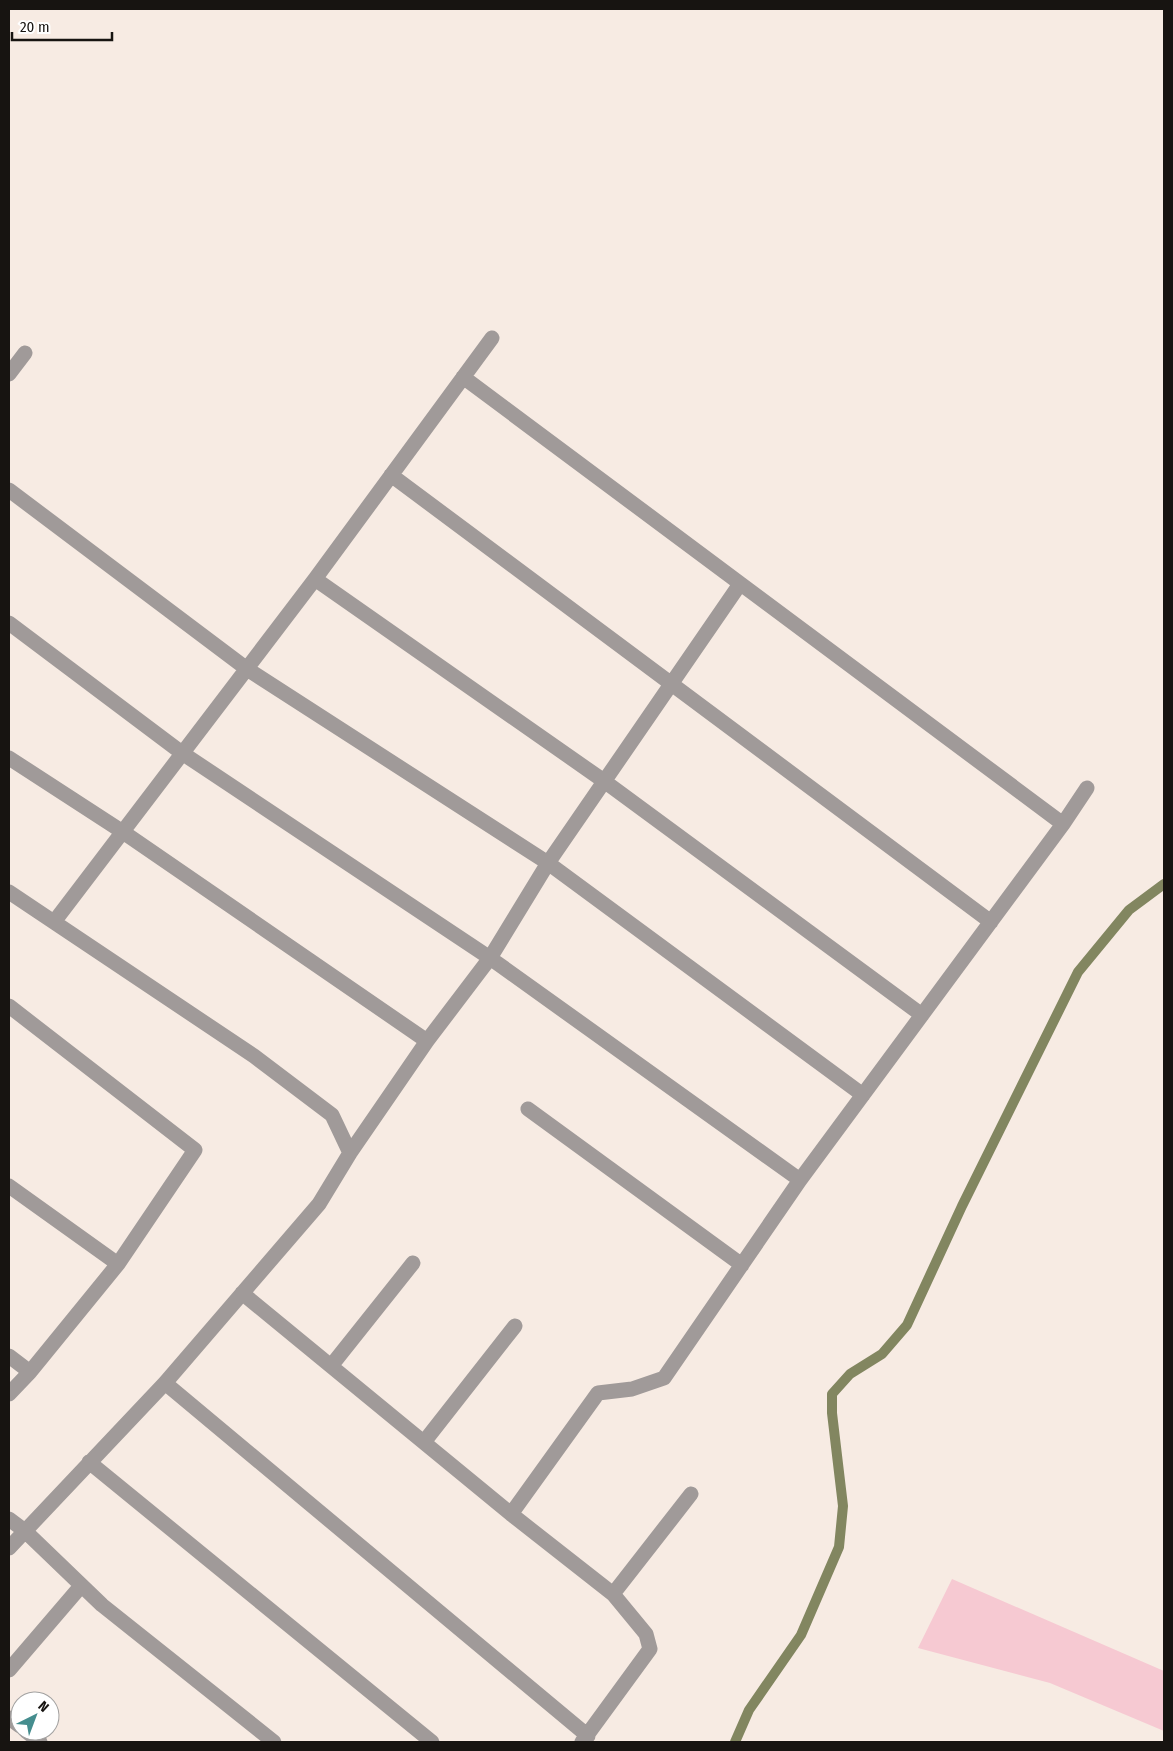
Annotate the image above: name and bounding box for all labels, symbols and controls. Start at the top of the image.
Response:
scale bar [12,10,112,42]
text: 20 m [20,18,50,36]
north arrow [10,1691,60,1741]
text: N [35,1698,52,1716]

